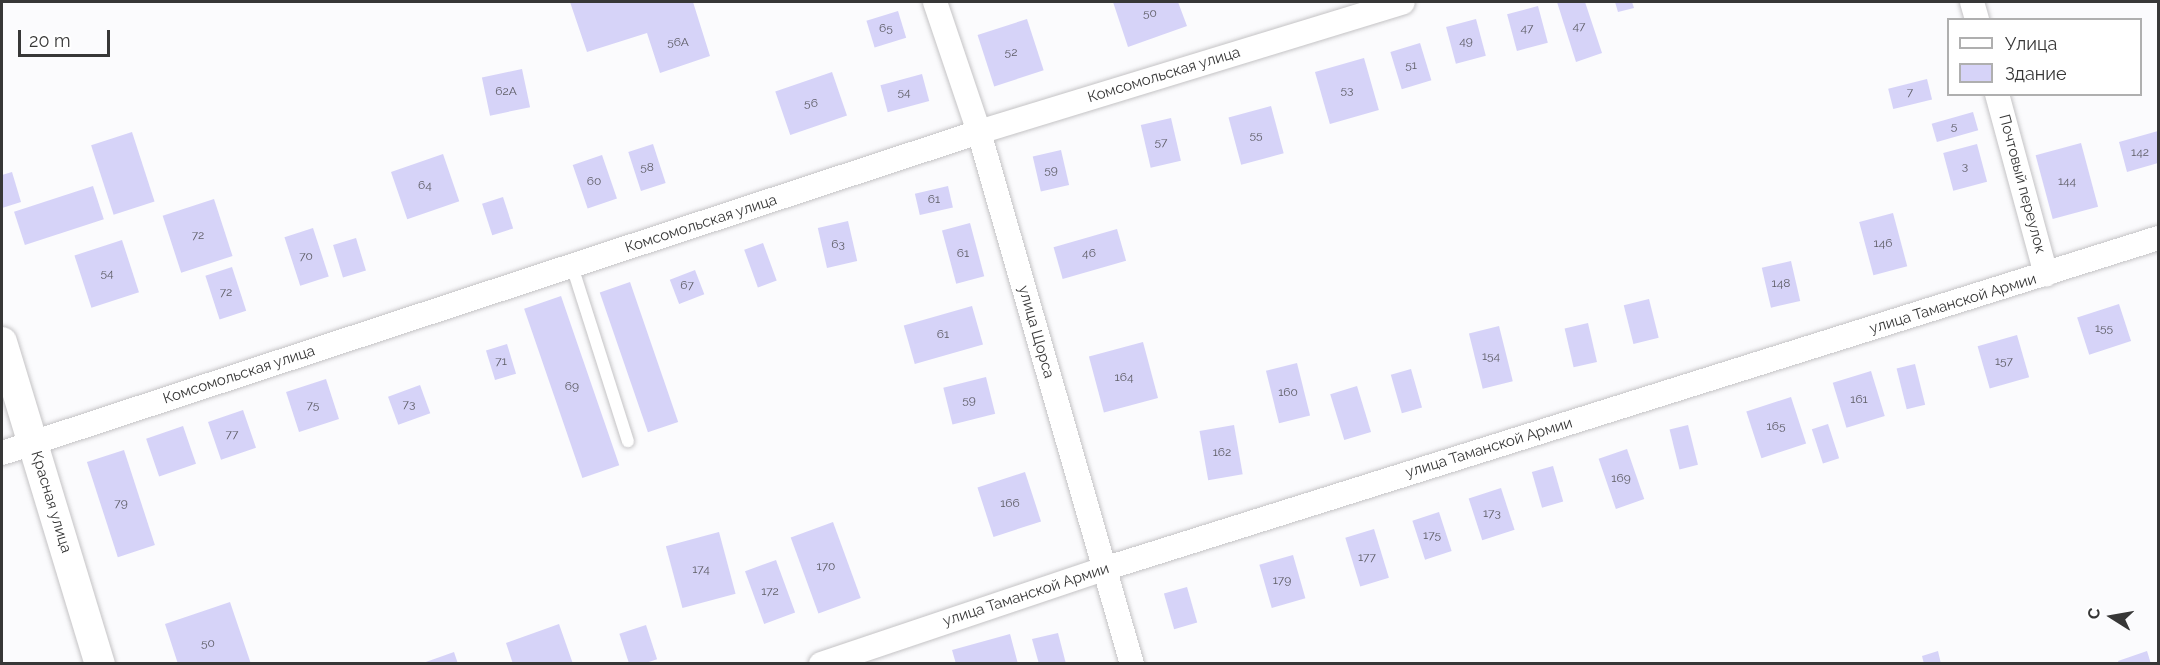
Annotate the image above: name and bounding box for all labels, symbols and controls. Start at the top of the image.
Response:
house number: 50 [1143,7,1157,21]
scale bar [21,18,112,56]
legend [1947,18,2142,96]
house number: 47 [1573,20,1585,34]
house number: 65 [879,22,893,36]
house number: 47 [1521,22,1533,36]
text: 20 m [29,30,71,51]
text: Улица [2005,33,2057,54]
house number: 49 [1459,35,1473,49]
house number: 56А [667,36,689,50]
street label: Комсомольская улица [1085,43,1243,107]
house number: 52 [1005,46,1017,60]
house number: 51 [1405,59,1417,73]
text: Здание [2005,63,2067,84]
house number: 53 [1341,84,1353,98]
house number: 62А [495,85,517,99]
house number: 54 [897,86,911,100]
house number: 7 [1907,86,1913,100]
house number: 56 [804,97,818,111]
street label: Почтовый переулок [1995,113,2049,255]
house number: 5 [1951,120,1957,134]
house number: 55 [1249,129,1263,143]
house number: 57 [1155,136,1167,150]
house number: 142 [2131,146,2149,160]
house number: 3 [1962,160,1968,174]
house number: 58 [640,161,654,175]
house number: 59 [1044,164,1058,178]
house number: 60 [587,175,601,189]
house number: 144 [2058,175,2076,189]
house number: 64 [418,179,432,193]
street label: Комсомольская улица [623,191,779,257]
house number: 61 [928,193,940,207]
house number: 72 [192,229,204,243]
house number: 146 [1874,237,1892,251]
house number: 63 [831,238,845,252]
house number: 61 [957,247,969,261]
house number: 46 [1082,247,1096,261]
house number: 70 [299,250,313,264]
house number: 54 [100,267,114,281]
street label: улица Таманской Армии [1867,270,2039,338]
house number: 148 [1772,277,1790,291]
house number: 67 [680,279,694,293]
street label: улица Щорса [1014,284,1058,380]
house number: 72 [220,286,232,300]
house number: 155 [2095,322,2113,336]
house number: 61 [937,328,949,342]
street label: Комсомольская улица [161,342,317,408]
house number: 154 [1482,350,1500,364]
house number: 71 [495,355,507,369]
house number: 157 [1995,355,2013,369]
house number: 164 [1115,371,1133,385]
house number: 69 [565,380,579,394]
house number: 160 [1278,386,1298,400]
house number: 161 [1850,393,1868,407]
house number: 59 [962,394,976,408]
house number: 73 [403,398,415,412]
house number: 75 [307,399,319,413]
street label: улица Таманской Армии [1403,414,1575,482]
house number: 165 [1767,420,1785,434]
house number: 77 [226,428,238,442]
house number: 162 [1213,446,1231,460]
street label: Красная улица [27,449,75,555]
house number: 169 [1611,472,1631,486]
house number: 79 [114,497,128,511]
house number: 166 [1000,497,1020,511]
house number: 173 [1483,507,1501,521]
house number: 175 [1423,529,1441,543]
house number: 177 [1358,551,1376,565]
street label: улица Таманской Армии [940,559,1112,631]
house number: 170 [817,560,835,574]
house number: 174 [692,563,710,577]
house number: 179 [1273,574,1291,588]
house number: 172 [761,585,779,599]
north arrow [2082,587,2142,647]
text: С [2083,606,2104,621]
house number: 50 [201,637,215,651]

